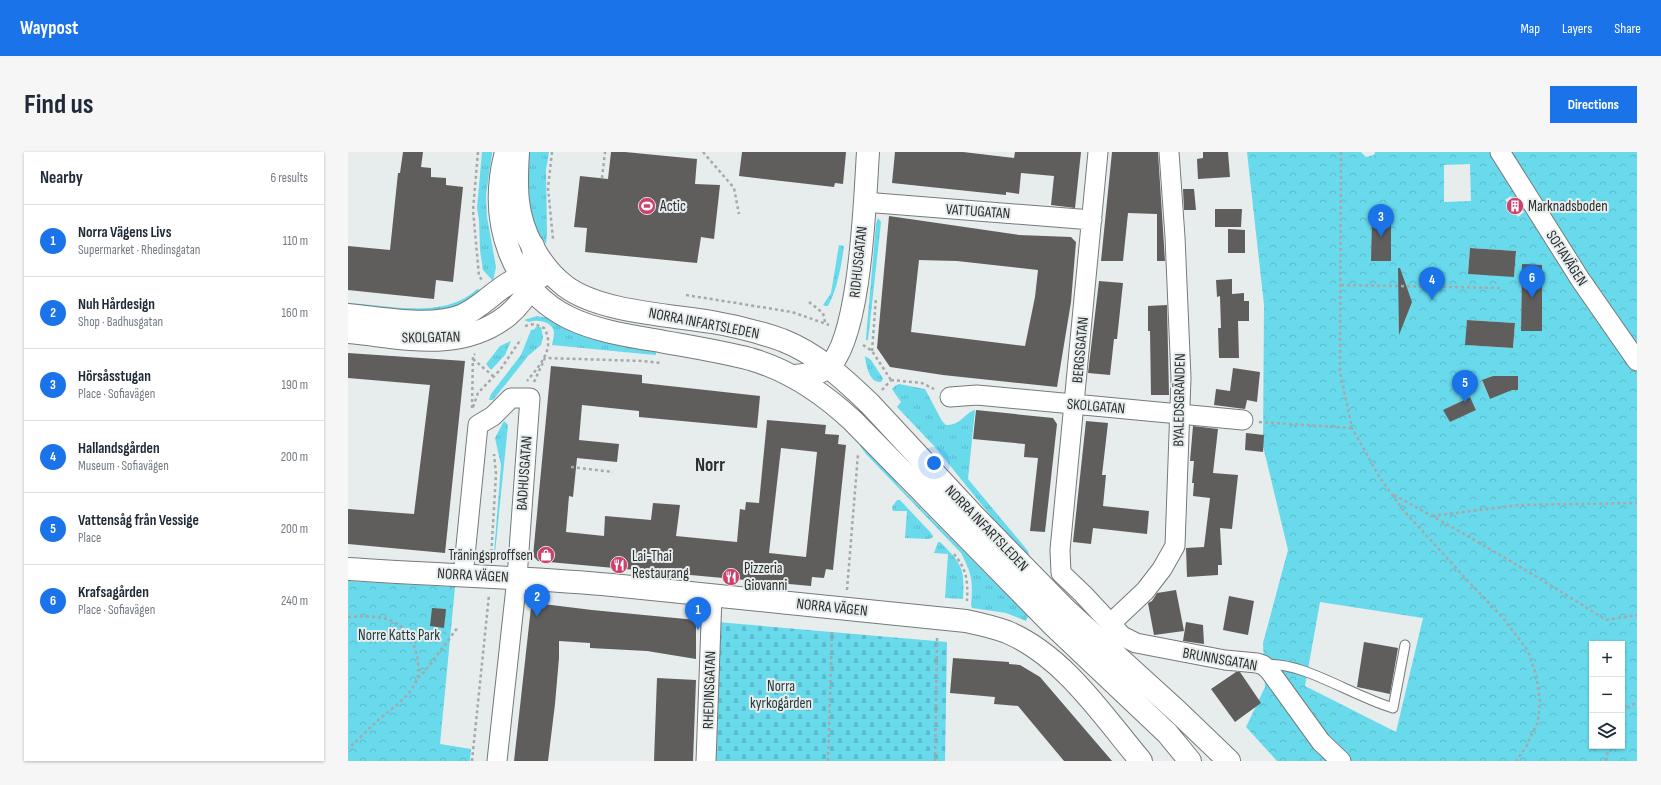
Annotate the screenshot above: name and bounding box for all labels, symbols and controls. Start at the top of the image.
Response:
text: Waypost [20,17,78,40]
text: Map [1520,20,1540,37]
text: Layers [1562,20,1592,37]
text: Share [1614,20,1641,37]
button: Directions [1550,86,1637,123]
text: Find us [24,88,93,121]
text: Nearby [40,168,83,188]
text: 6 results [270,170,308,186]
sports icon: Actic [637,196,657,216]
building icon: Marknadsboden [1505,196,1525,216]
place label: Actic [659,197,686,216]
place label: Marknadsboden [1528,197,1608,216]
street label: VATTUGATAN [945,200,1011,223]
pin: 3 [1368,204,1394,237]
text: Norra Vägens Livs [78,223,171,242]
street label: RIDHUSGATAN [845,225,872,299]
street label: SOFIAVÄGEN [1542,227,1592,290]
text: 1 [50,233,56,249]
text: 110 m [283,233,308,249]
text: Supermarket · Rhedinsgatan [78,242,200,258]
pin: 6 [1519,265,1545,298]
pin: 4 [1419,267,1445,300]
text: Nuh Hårdesign [78,295,155,314]
street label: NORRA INFARTSLEDEN [647,303,761,344]
text: 2 [50,305,56,321]
text: 160 m [282,305,308,321]
text: Shop · Badhusgatan [78,314,163,330]
street label: BERGSGATAN [1068,316,1093,384]
street label: SKOLGATAN [402,327,460,348]
street label: BYALEDSGRÄNDEN [1169,353,1190,447]
text: Hörsåsstugan [78,367,151,386]
pin: 5 [1452,370,1478,403]
text: 3 [50,377,56,393]
text: 190 m [281,377,308,393]
text: Place · Sofiavägen [78,386,155,402]
street label: SKOLGATAN [1066,394,1126,419]
street label: BADHUSGATAN [512,435,537,511]
text: Hallandsgården [78,439,160,458]
text: 4 [50,449,56,465]
text: 200 m [281,449,308,465]
your location [924,453,944,473]
district label: Norr [695,454,725,477]
text: Museum · Sofiavägen [78,458,169,474]
street label: NORRA INFARTSLEDEN [941,481,1032,575]
text: Vattensåg från Vessige [78,511,199,530]
text: 5 [50,521,56,537]
text: 200 m [281,521,308,537]
text: Place [78,530,101,546]
shop icon: Träningsproffsen [536,545,556,565]
place label: Träningsproffsen [448,546,533,565]
place label: Lai-Thai Restaurang [632,547,689,583]
restaurant icon: Lai-Thai Restaurang [609,555,629,575]
place label: Pizzeria Giovanni [744,559,788,595]
street label: NORRA VÄGEN [437,564,509,587]
restaurant icon: Pizzeria Giovanni [721,567,741,587]
text: Krafsagården [78,583,149,602]
pin: 2 [524,584,550,617]
text: 6 [50,593,56,609]
text: 240 m [281,593,308,609]
street label: NORRA VÄGEN [795,594,869,621]
pin: 1 [685,597,711,630]
text: Place · Sofiavägen [78,602,155,618]
park label: Norre Katts Park [358,626,440,645]
map controls [1589,641,1625,749]
button: + [1589,641,1625,677]
street label: BRUNNSGATAN [1181,644,1259,675]
street label: RHEDINSGATAN [699,651,720,729]
park label: Norra kyrkogården [750,677,812,713]
button: − [1589,677,1625,713]
button: layers [1589,713,1625,749]

